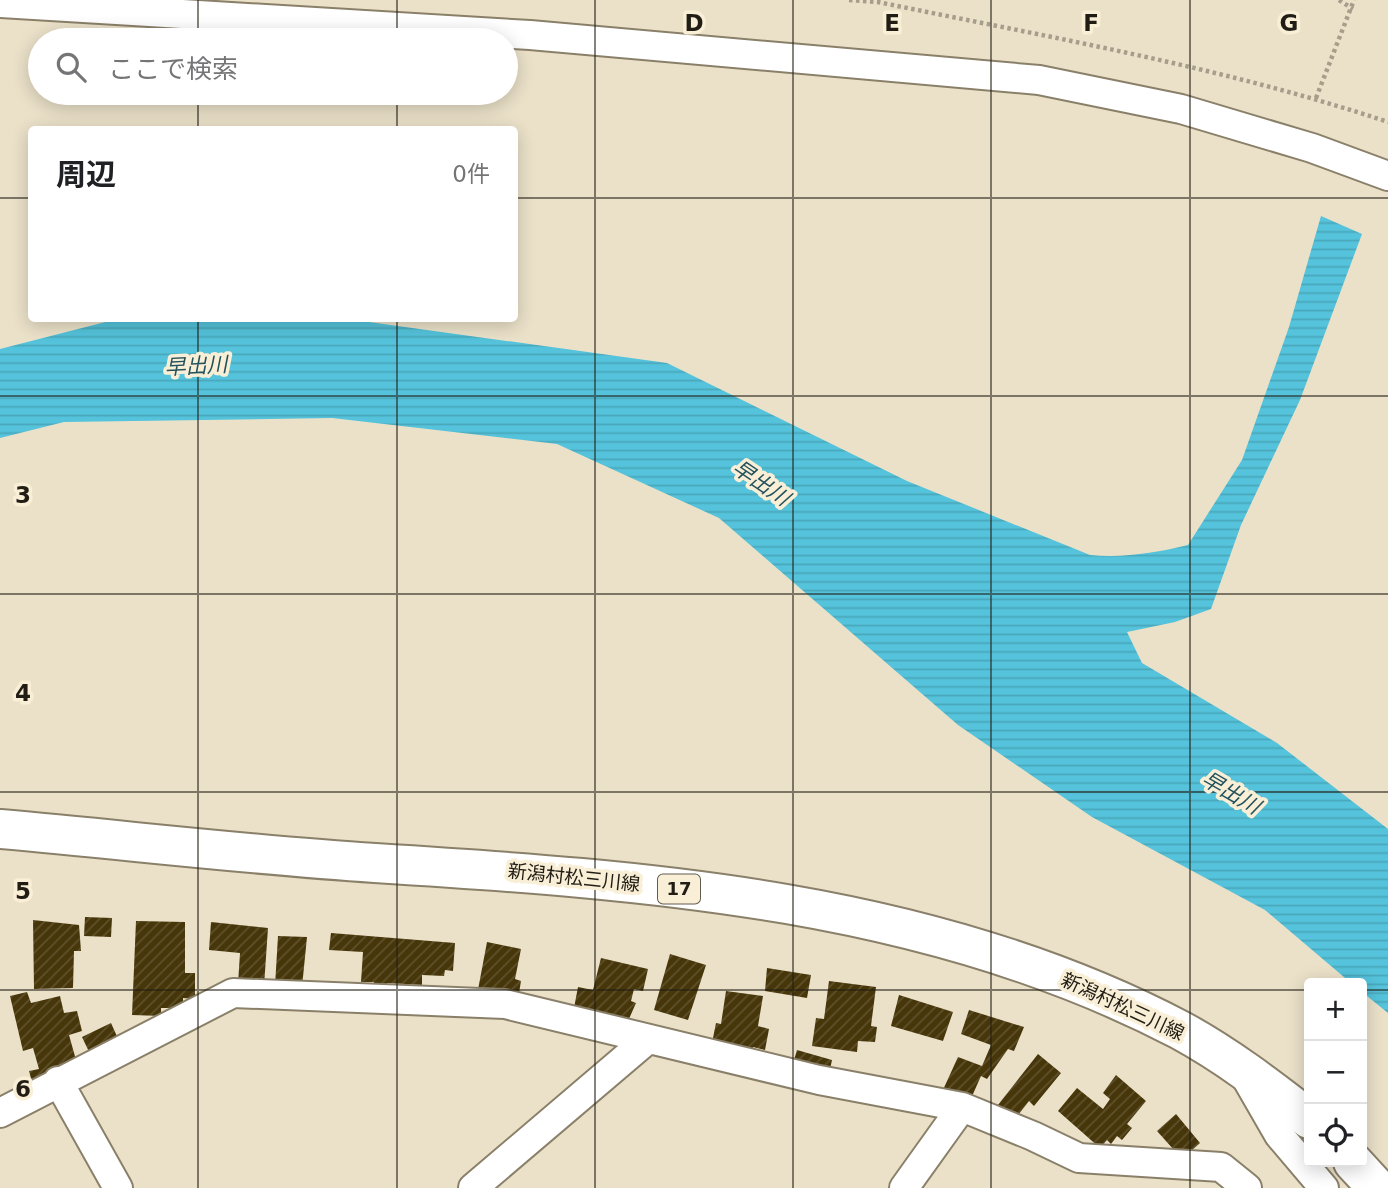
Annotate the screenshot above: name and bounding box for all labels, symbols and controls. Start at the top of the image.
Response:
text: D [684,10,704,36]
text: E [884,10,900,36]
text: F [1083,10,1099,36]
text: G [1280,10,1298,36]
search box [28,28,518,105]
icon: search [52,48,90,86]
text: ここで検索 [108,54,238,84]
text: 周辺 [56,157,116,192]
text: 0件 [452,161,490,187]
water label: 早出川 [164,352,230,380]
water label: 早出川 [728,455,795,512]
text: 3 [15,482,31,508]
text: 4 [15,680,31,706]
water label: 早出川 [1198,767,1266,820]
street label: 新潟村松三川線 [507,859,641,895]
road number: 17 [658,874,700,904]
text: 5 [15,878,31,904]
street label: 新潟村松三川線 [1058,968,1188,1044]
map controls [1304,978,1367,1167]
button: + [1304,978,1367,1041]
button: − [1304,1041,1367,1104]
text: 6 [15,1076,31,1102]
button: locate [1304,1104,1367,1167]

